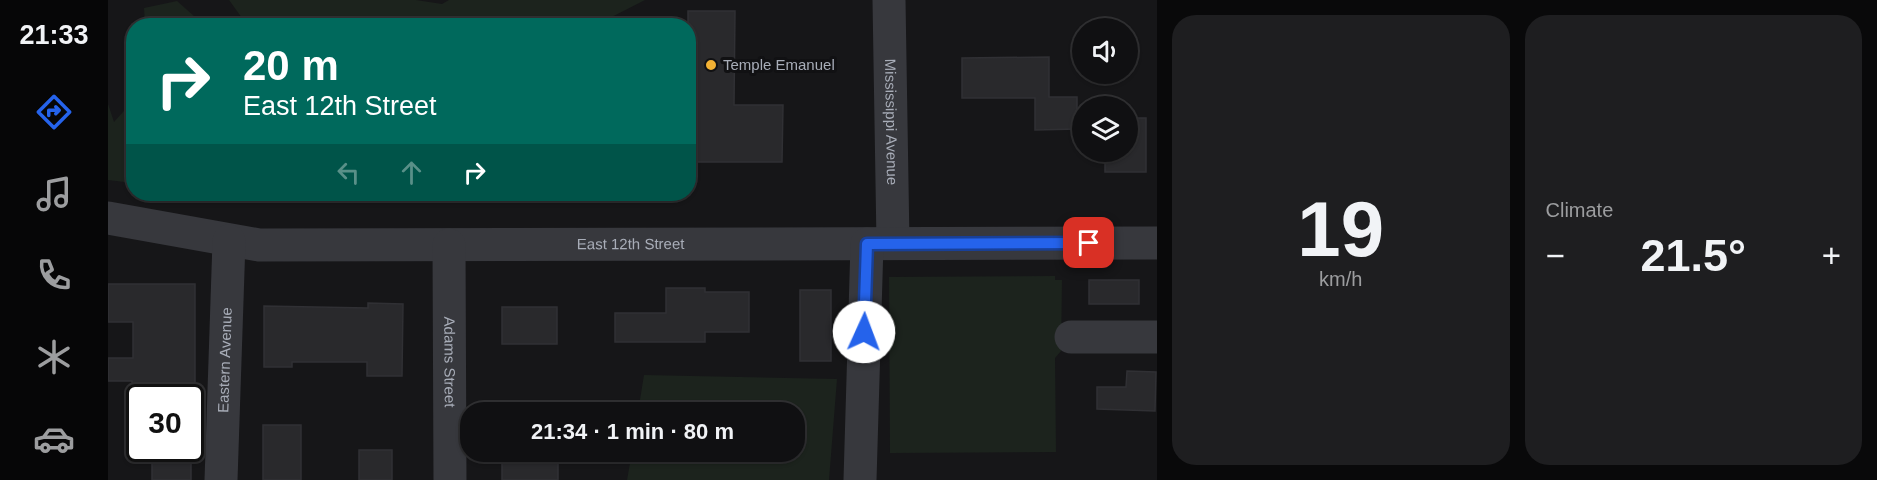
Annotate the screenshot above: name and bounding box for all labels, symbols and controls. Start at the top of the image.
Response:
map controls [1072,18,1138,162]
button: sound [1072,18,1138,84]
text: 21:33 [19,20,89,50]
icon: right [144,42,222,120]
text: 20 m [243,42,339,89]
place label: Temple Emanuel [723,56,835,73]
marker: Temple Emanuel [704,58,718,72]
street label: Mississippi Avenue [882,59,901,185]
icon: directions [33,91,75,133]
text: East 12th Street [243,91,437,121]
button: layers [1072,96,1138,162]
icon: left [332,156,365,189]
icon: ahead [395,156,428,189]
icon: right [458,156,491,189]
icon: music [33,173,75,215]
text: 19 [1297,185,1384,273]
text: Climate [1546,199,1613,221]
pin [1063,217,1114,268]
icon: arrive [1072,226,1105,259]
text: 21.5° [1640,230,1746,281]
street label: East 12th Street [577,235,685,252]
text: − [1546,237,1565,274]
text: + [1822,237,1841,274]
icon: phone [33,254,75,296]
text: km/h [1319,268,1362,290]
position arrow [832,300,896,364]
street label: Eastern Avenue [214,307,235,413]
street label: Adams Street [441,317,459,408]
icon: climate [33,336,75,378]
speed limit sign: 30 [126,384,204,462]
icon: car [33,418,75,460]
text: 21:34 · 1 min · 80 m [531,419,734,444]

